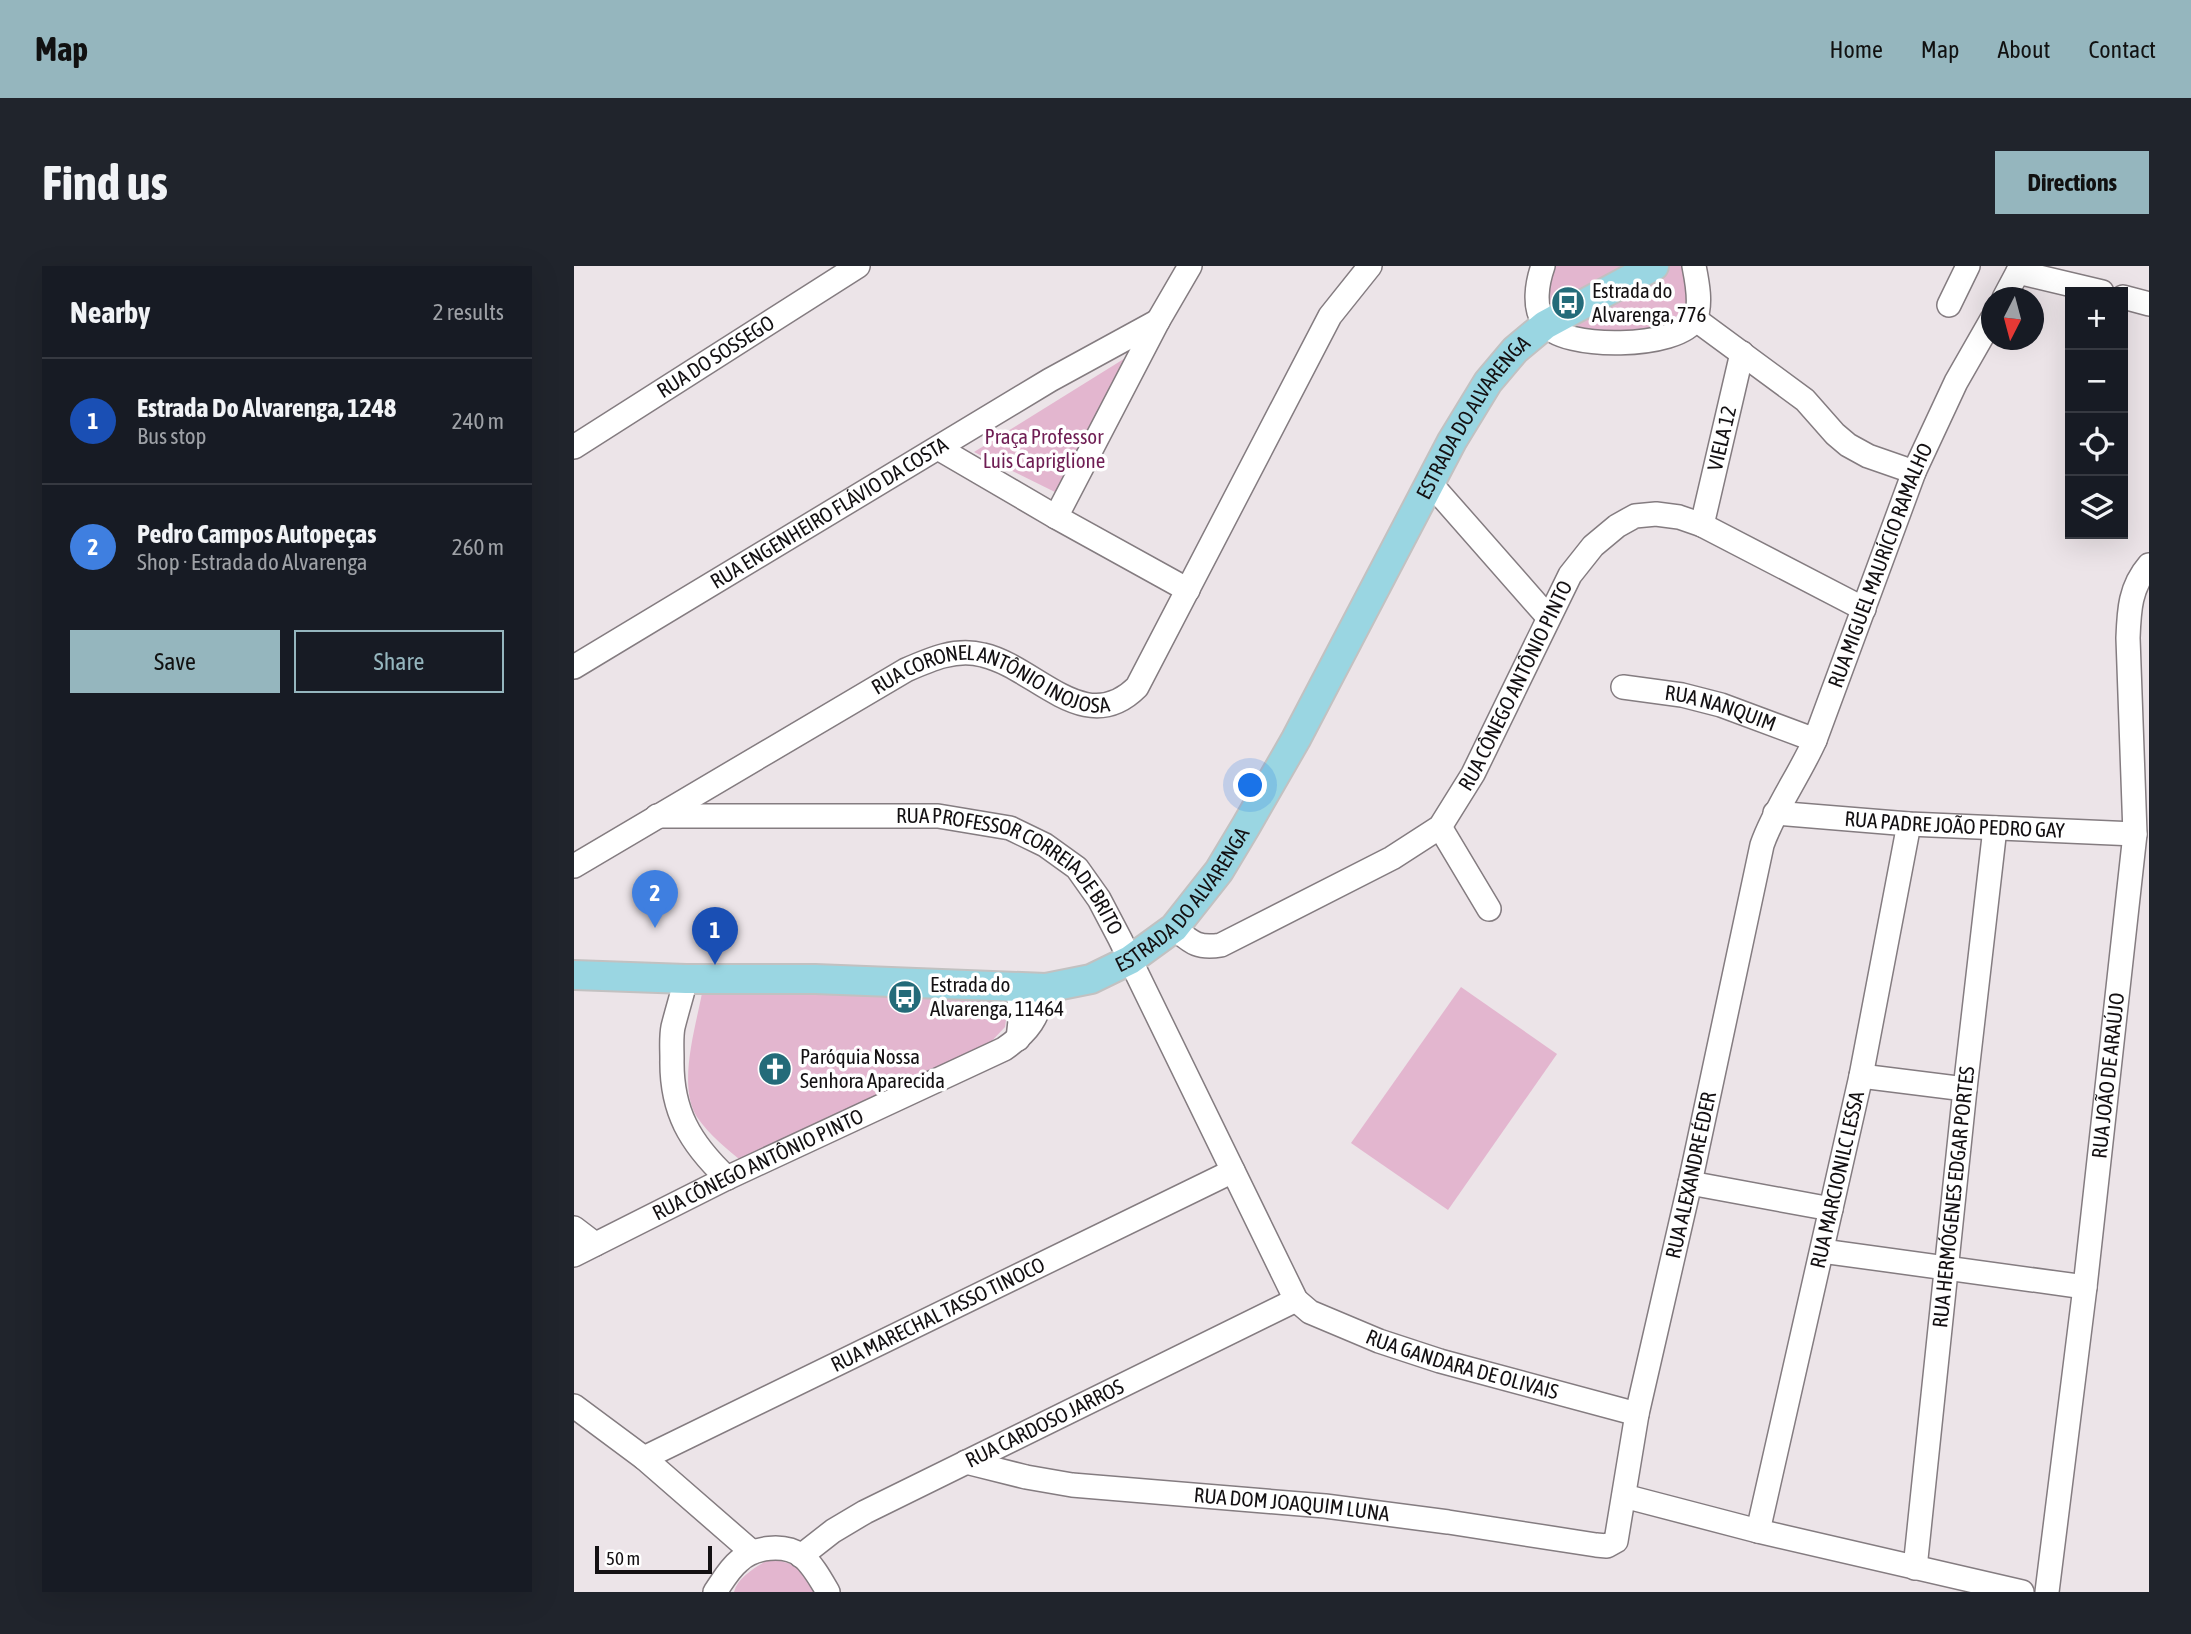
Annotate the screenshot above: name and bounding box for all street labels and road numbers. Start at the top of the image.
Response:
street label: RUA DO SOSSEGO [652,310,778,402]
street label: ESTRADA DO ALVARENGA [1411,330,1534,503]
street label: VIELA 12 [1702,403,1740,473]
street label: RUA ENGENHEIRO FLÁVIO DA COSTA [706,431,952,593]
street label: RUA MIGUEL MAURÍCIO RAMALHO [1822,439,1937,691]
street label: RUA CÔNEGO ANTÔNIO PINTO [1453,576,1576,795]
street label: RUA NANQUIM [1664,680,1780,735]
street label: RUA CORONEL ANTÔNIO INOJOSA [862,681,1120,715]
street label: RUA PROFESSOR CORREIA DE BRITO [896,803,1128,938]
street label: RUA PADRE JOÃO PEDRO GAY [1844,806,2066,842]
street label: ESTRADA DO ALVARENGA [1111,822,1254,976]
street label: RUA JOÃO DE ARAÚJO [2086,991,2128,1160]
street label: RUA HERMÓGENES EDGAR PORTES [1927,1065,1979,1329]
street label: RUA MARCIONILC LESSA [1805,1088,1868,1270]
street label: RUA ALEXANDRE ÉDER [1660,1089,1720,1261]
street label: RUA CÔNEGO ANTÔNIO PINTO [648,1103,867,1225]
street label: RUA MARECHAL TASSO TINOCO [827,1252,1048,1376]
street label: RUA GANDARA DE OLIVAIS [1363,1324,1561,1403]
street label: RUA CARDOSO JARROS [961,1374,1127,1472]
street label: RUA DOM JOAQUIM LUNA [1193,1482,1392,1525]

